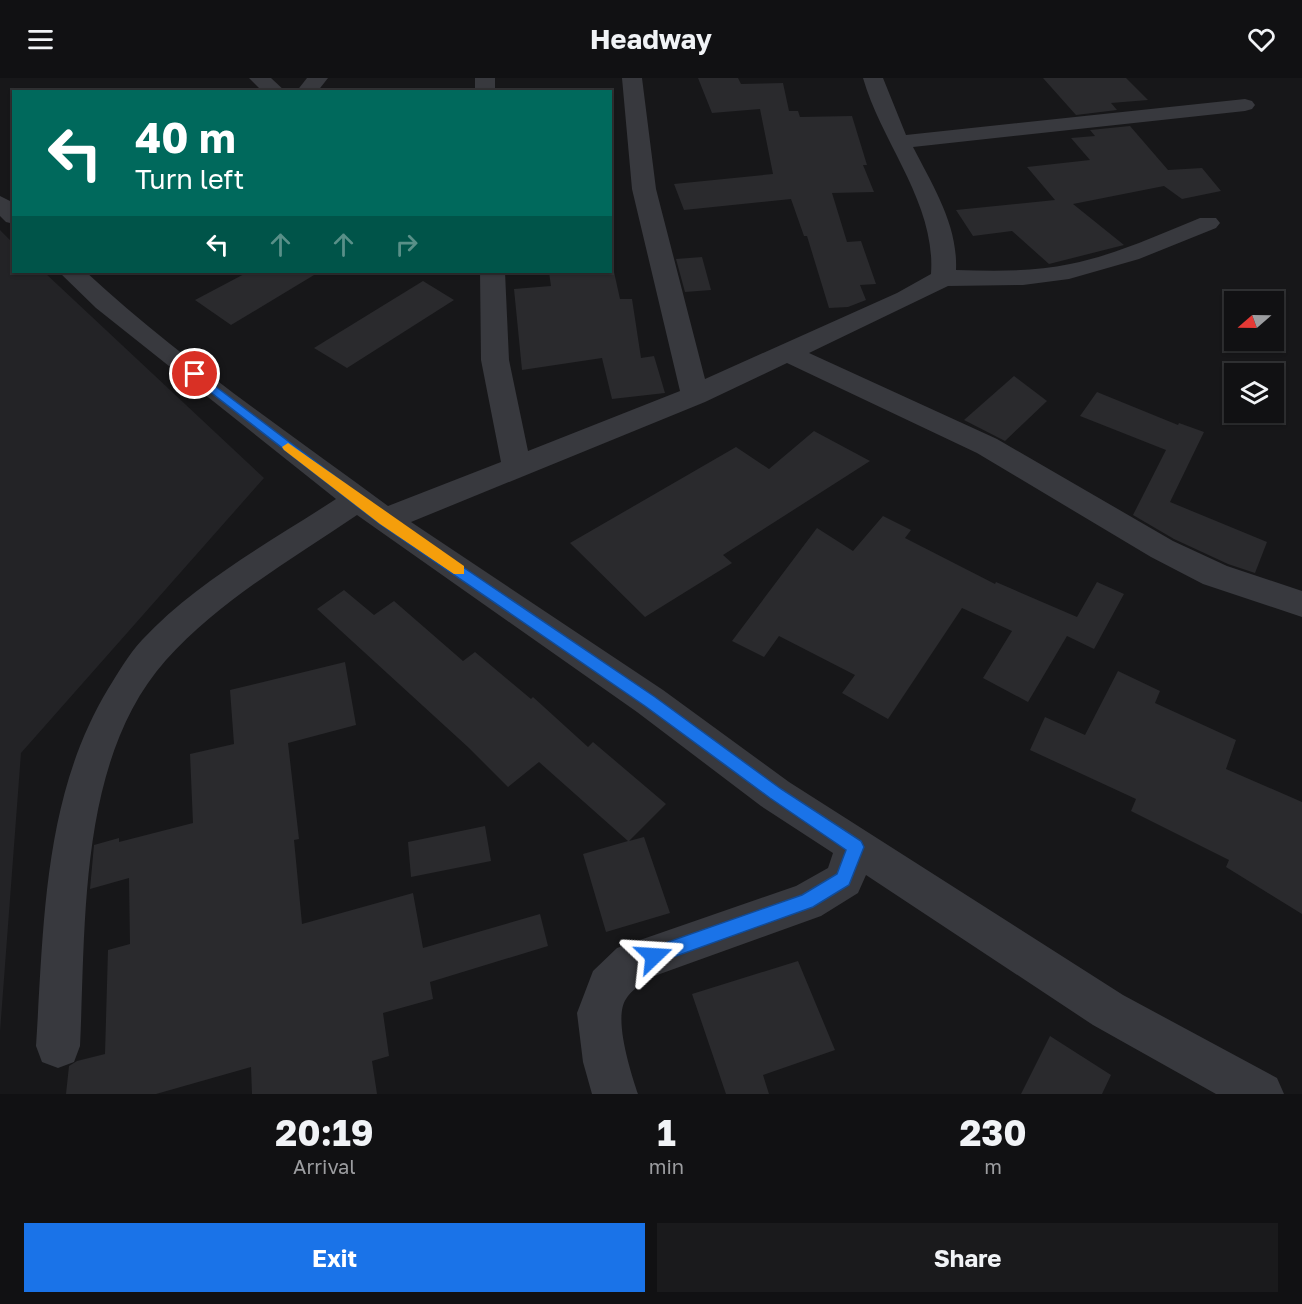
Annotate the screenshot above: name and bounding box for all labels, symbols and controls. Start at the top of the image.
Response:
icon: menu [24,23,57,56]
text: Headway [590,23,712,55]
icon: heart [1245,23,1278,56]
text: 40 m [135,112,236,162]
icon: left [36,114,114,192]
text: Turn left [135,163,244,195]
icon: left [201,228,234,261]
icon: ahead [264,228,297,261]
icon: ahead [327,228,360,261]
icon: right [390,228,423,261]
north arrow [1224,291,1284,351]
map controls [1224,291,1284,423]
pin [169,348,220,399]
icon: arrive [178,357,211,390]
button: layers [1224,363,1284,423]
position arrow [622,924,686,988]
text: 20:19 [275,1111,374,1154]
text: 1 [657,1111,676,1154]
text: 230 [959,1111,1027,1154]
text: Arrival [293,1154,356,1178]
text: min [649,1154,684,1178]
text: m [984,1154,1002,1178]
button: Exit [24,1223,645,1292]
button: Share [657,1223,1278,1292]

